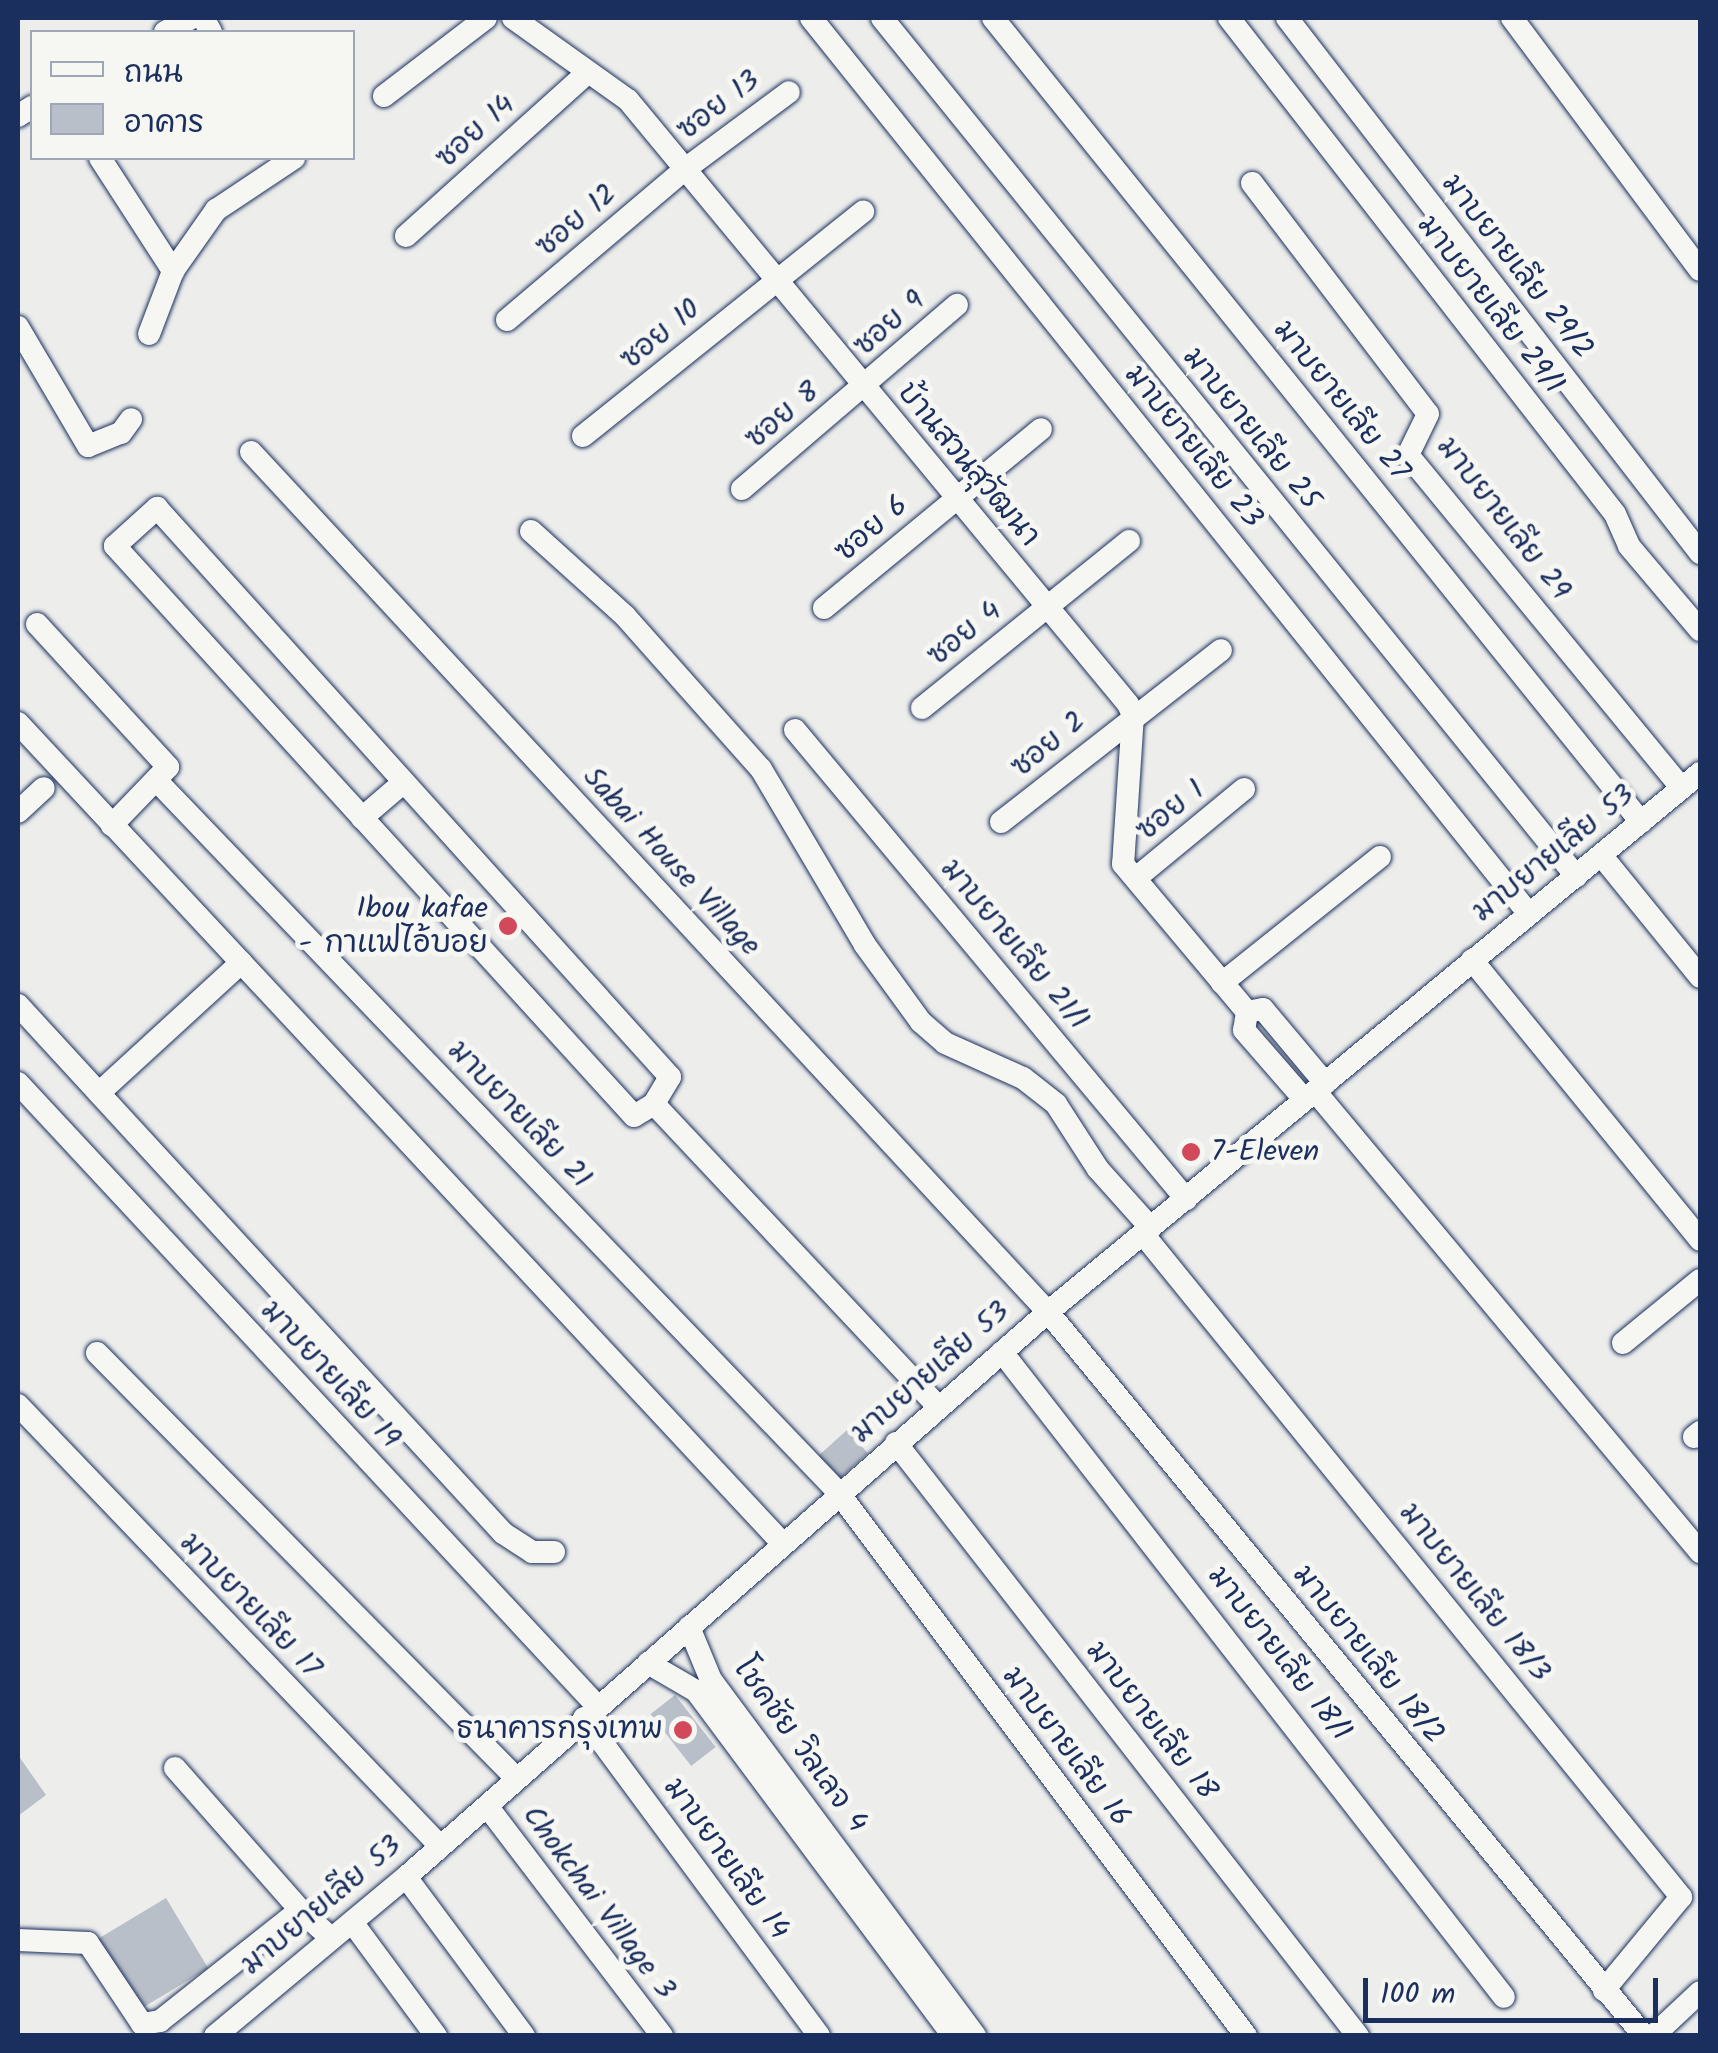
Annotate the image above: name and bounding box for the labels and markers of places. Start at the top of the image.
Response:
place label: Iboy kafae - กาแฟไอ้บอย [298,891,488,962]
marker: Iboy kafae - กาแฟไอ้บอย [497,915,519,937]
place label: 7-Eleven [1211,1134,1319,1170]
marker: 7-Eleven [1180,1141,1202,1163]
place label: ธนาคารกรุงเทพ [457,1712,663,1748]
marker: ธนาคารกรุงเทพ [672,1719,694,1741]

